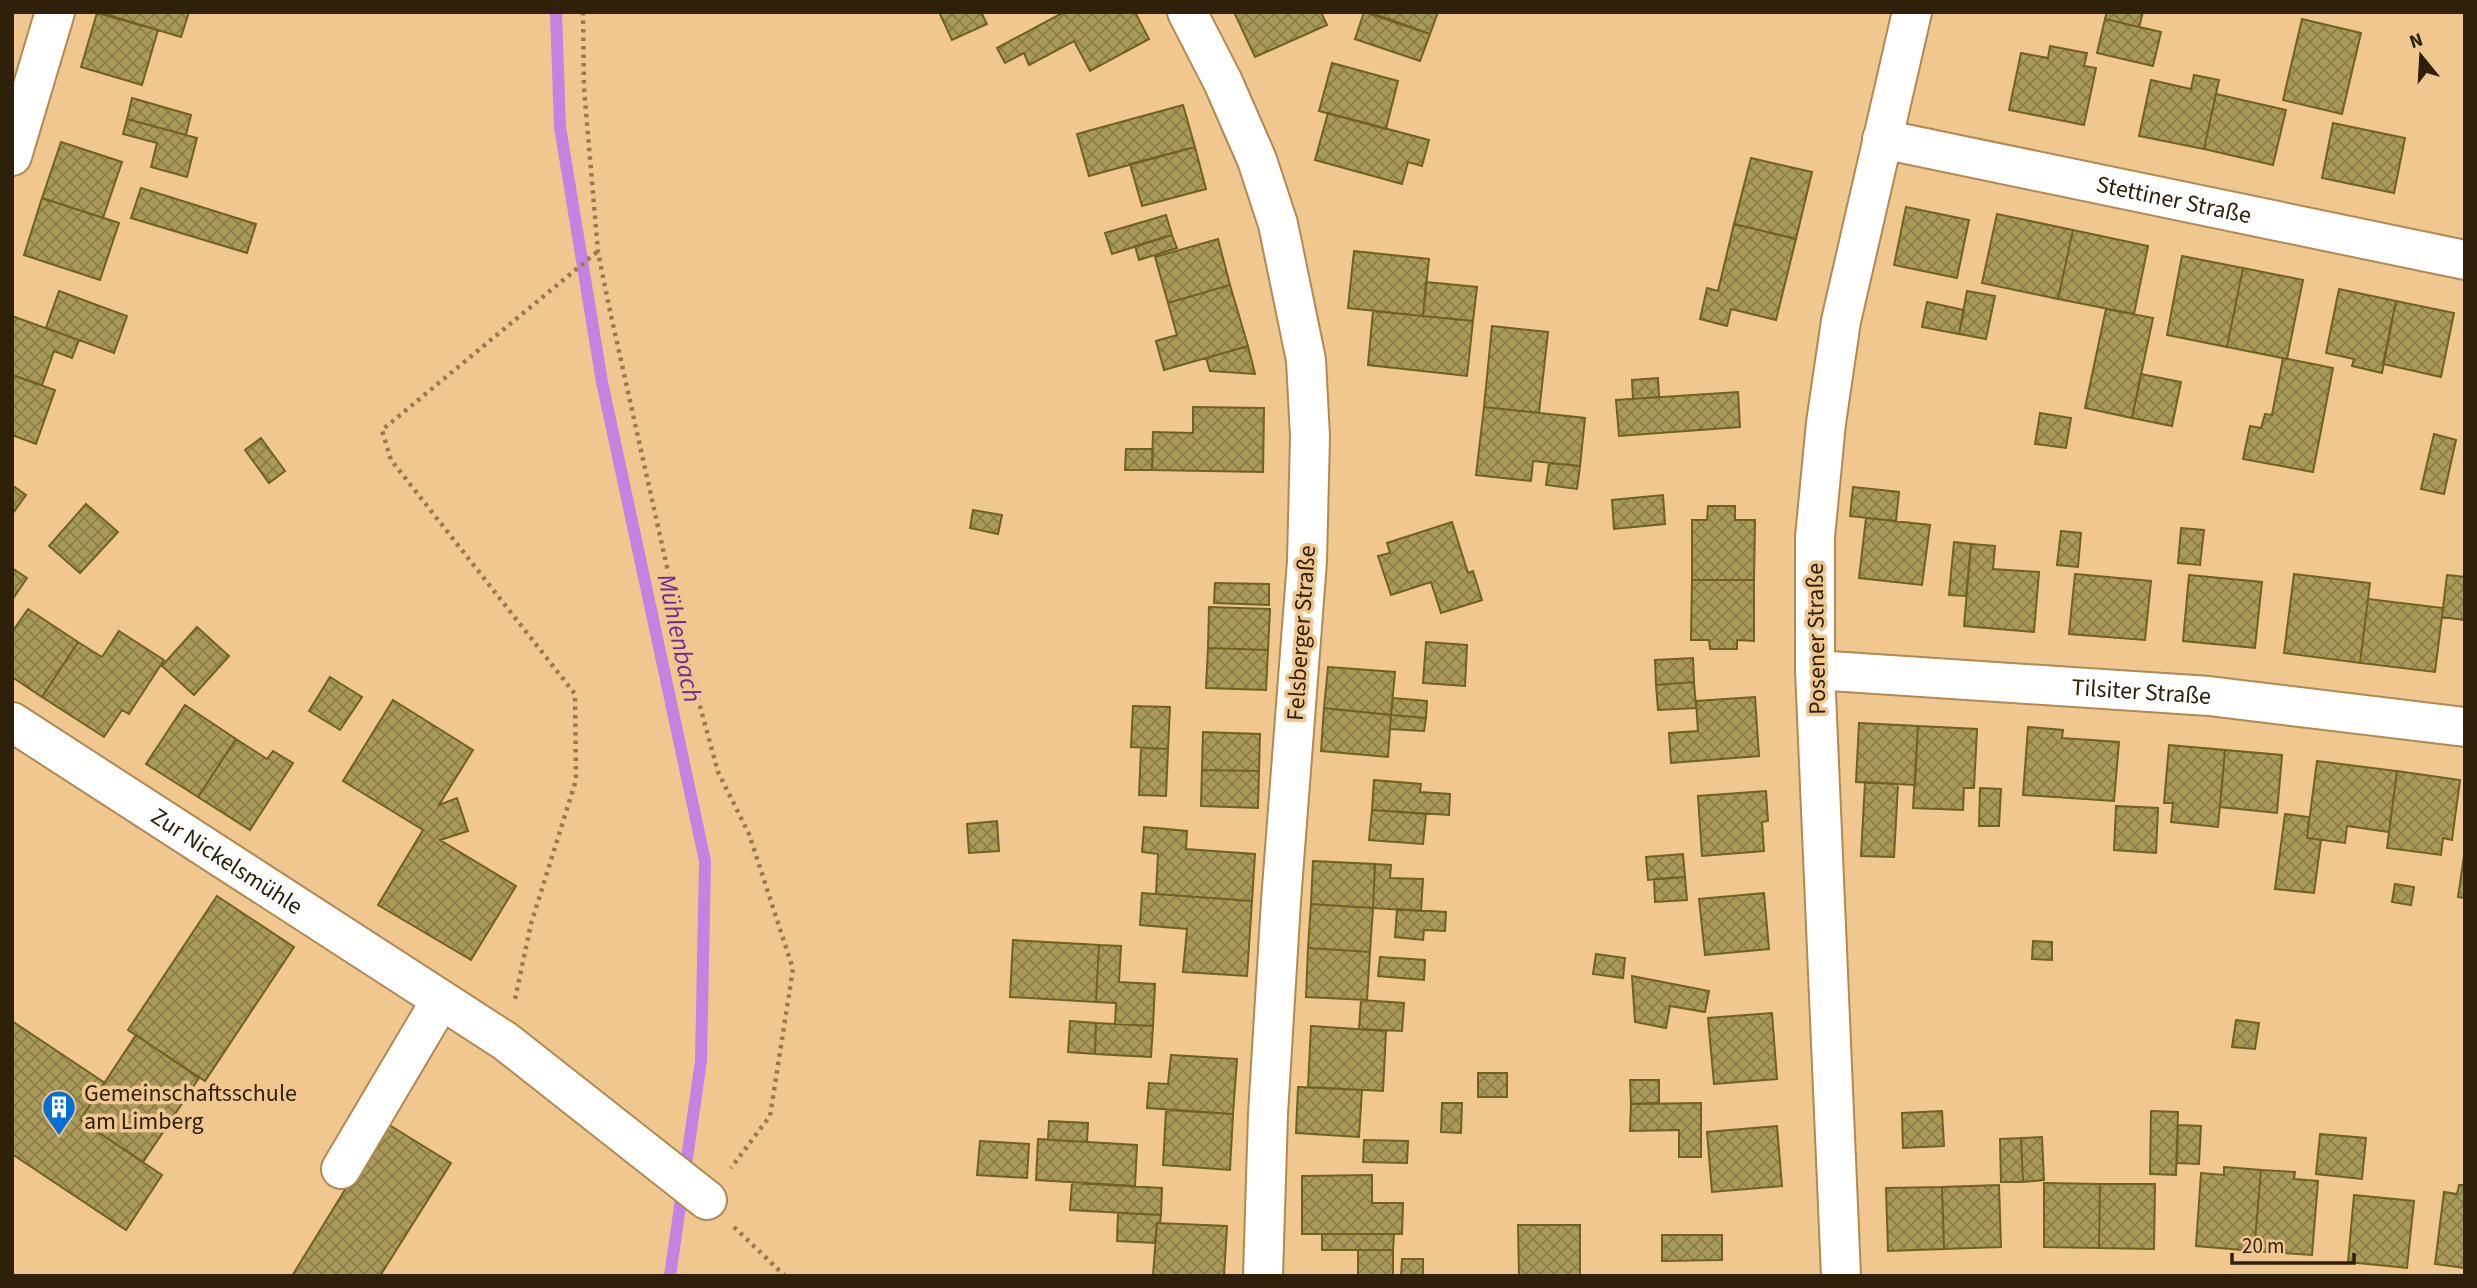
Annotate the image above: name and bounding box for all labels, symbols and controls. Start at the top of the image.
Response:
north arrow [2386,21,2456,91]
text: N [2406,26,2426,56]
street label: Stettiner Straße [2093,167,2254,233]
street label: Felsberger Straße [1278,544,1325,722]
street label: Posener Straße [1798,563,1835,715]
water label: Mühlenbach [648,570,711,706]
street label: Tilsiter Straße [2070,670,2212,714]
street label: Zur Nickelsmühle [144,799,309,924]
place label: Gemeinschaftsschule am Limberg [84,1076,297,1139]
building icon: Gemeinschaftsschule am Limberg [40,1088,78,1137]
scale bar [2232,1222,2354,1266]
text: 20 m [2242,1231,2284,1261]

